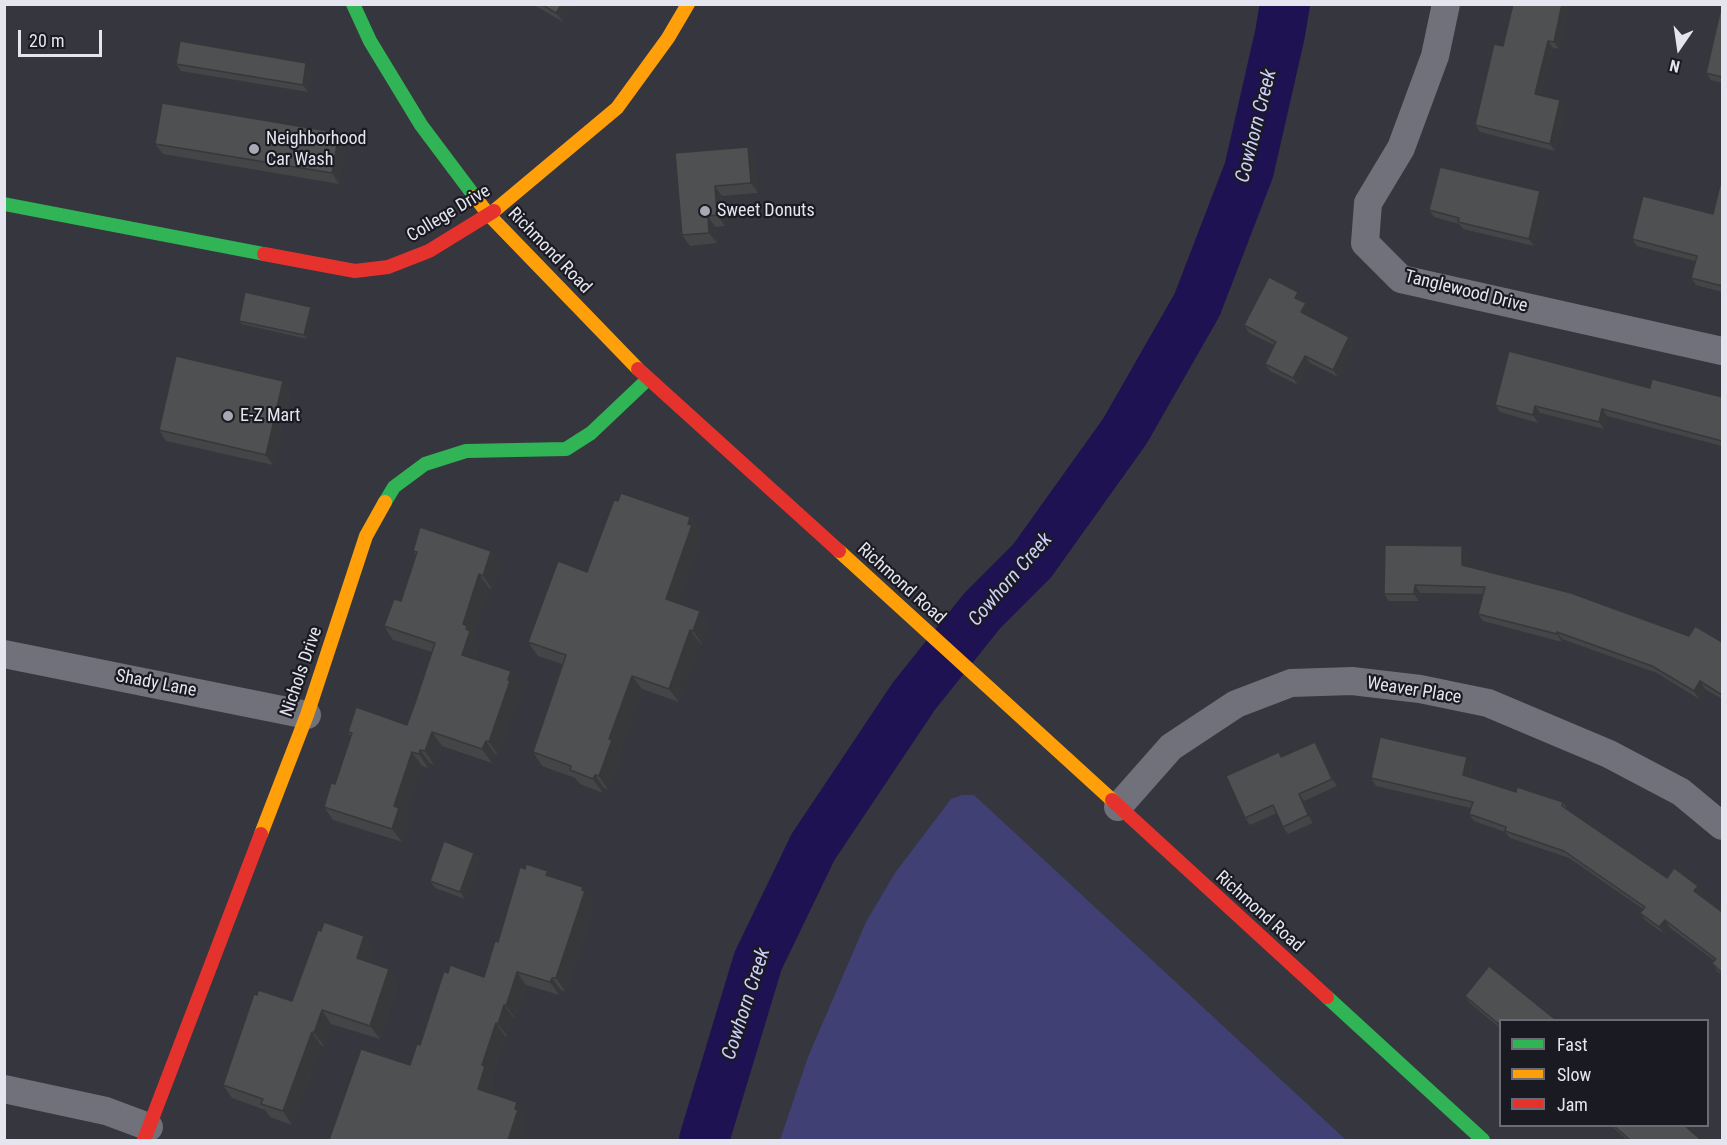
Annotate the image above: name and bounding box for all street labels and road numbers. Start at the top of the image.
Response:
street label: College Drive [403,181,495,247]
street label: Richmond Road [503,204,595,298]
street label: Tanglewood Drive [1402,266,1530,318]
street label: Richmond Road [852,539,950,629]
street label: Nichols Drive [277,624,327,720]
street label: Shady Lane [114,666,198,702]
street label: Weaver Place [1365,673,1463,709]
street label: Richmond Road [1210,867,1308,957]

